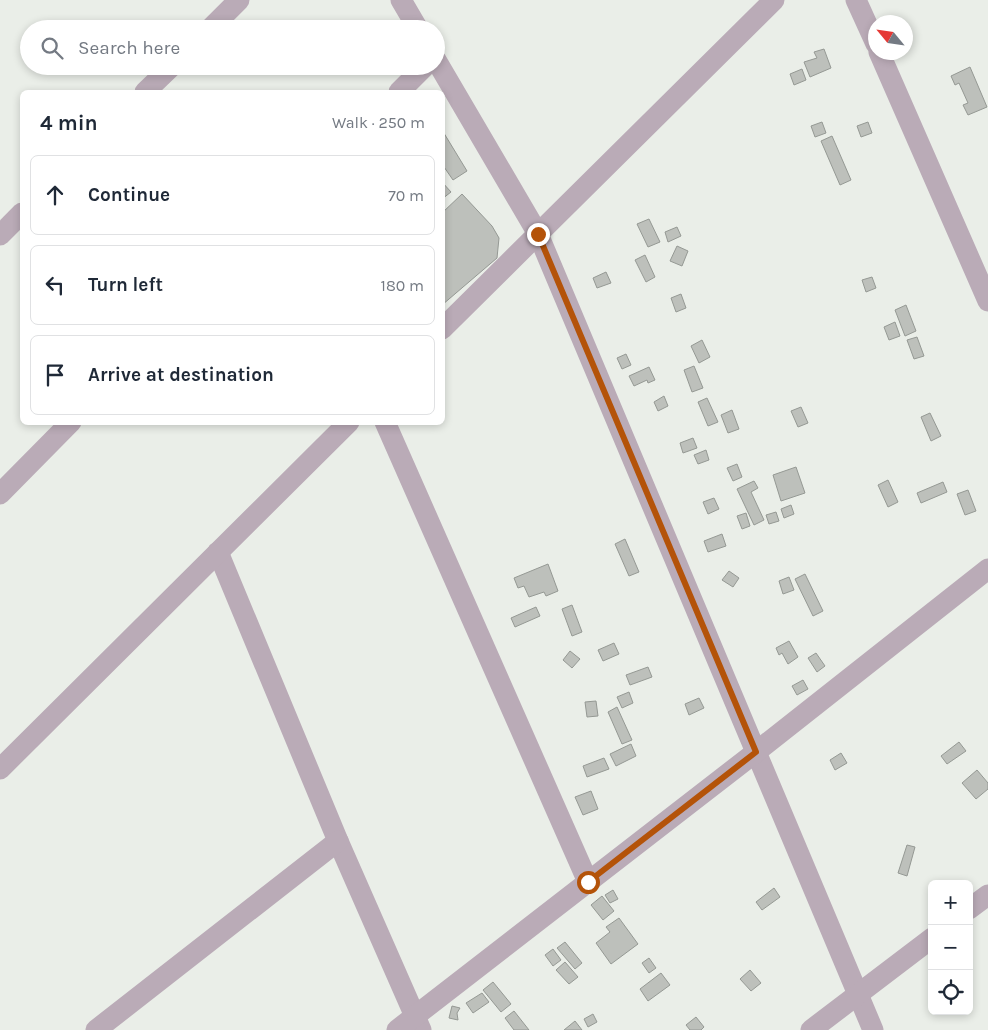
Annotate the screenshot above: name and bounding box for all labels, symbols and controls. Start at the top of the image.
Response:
north arrow [868,15,913,60]
search box [20,20,445,75]
icon: search [38,34,66,62]
text: Search here [78,37,180,59]
text: 4 min [40,111,98,135]
text: Walk · 250 m [332,113,425,132]
icon: ahead [41,181,69,209]
text: Continue [88,184,170,206]
text: 70 m [388,186,424,205]
route end [527,223,550,246]
icon: left [41,271,69,299]
text: Turn left [88,274,163,296]
text: 180 m [381,276,424,295]
icon: arrive [41,361,69,389]
text: Arrive at destination [88,364,274,386]
route start [577,871,600,894]
map controls [928,880,973,1015]
button: + [928,880,973,925]
button: − [928,925,973,970]
button: locate [928,970,973,1015]

